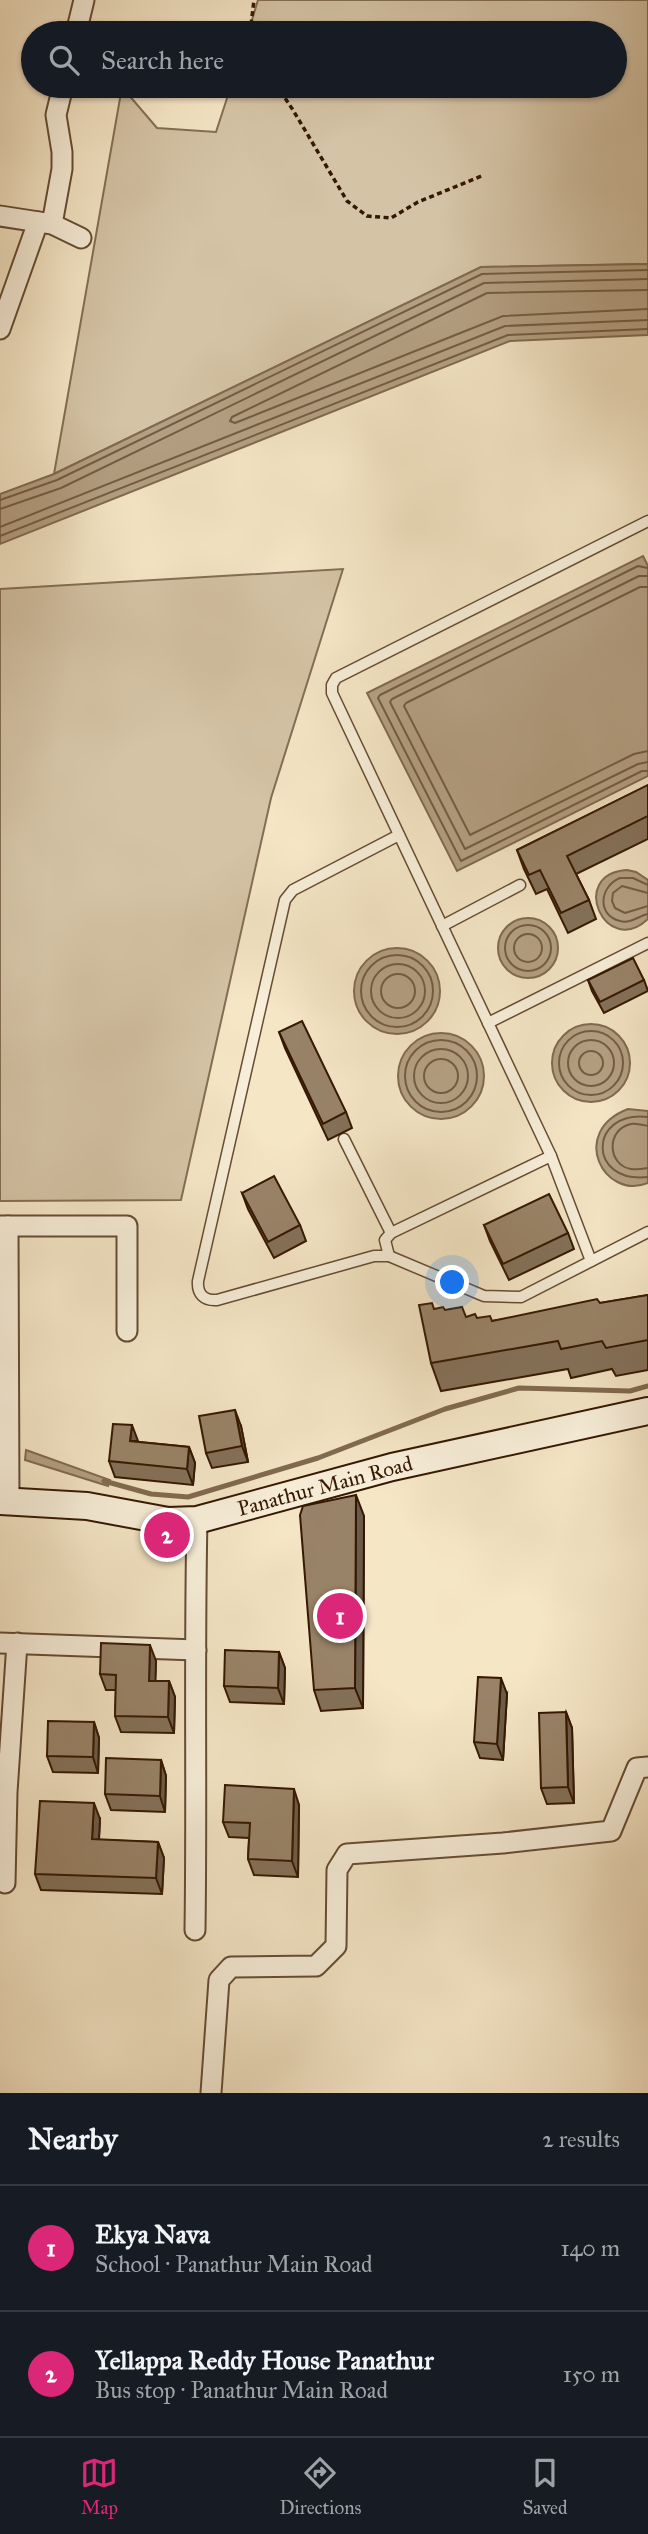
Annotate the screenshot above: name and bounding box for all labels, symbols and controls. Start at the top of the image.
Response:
search box [21,21,627,98]
icon: search [45,41,83,79]
text: Search here [101,44,224,76]
your location [435,1265,469,1299]
street label: Panathur Main Road [235,1450,416,1522]
pin: 2 [144,1509,190,1561]
pin: 1 [317,1590,363,1642]
text: Nearby [28,2121,118,2157]
text: 2 results [542,2125,620,2153]
text: Ekya Nava [95,2218,210,2250]
text: 1 [46,2234,56,2262]
text: 140 m [560,2234,620,2262]
text: School · Panathur Main Road [95,2250,373,2278]
text: Yellappa Reddy House Panathur [95,2344,434,2376]
text: 2 [45,2360,57,2388]
text: 150 m [563,2360,620,2388]
text: Bus stop · Panathur Main Road [95,2376,388,2404]
tab: Map [80,2454,118,2519]
tab: Directions [279,2454,361,2519]
tab: Saved [522,2454,568,2519]

